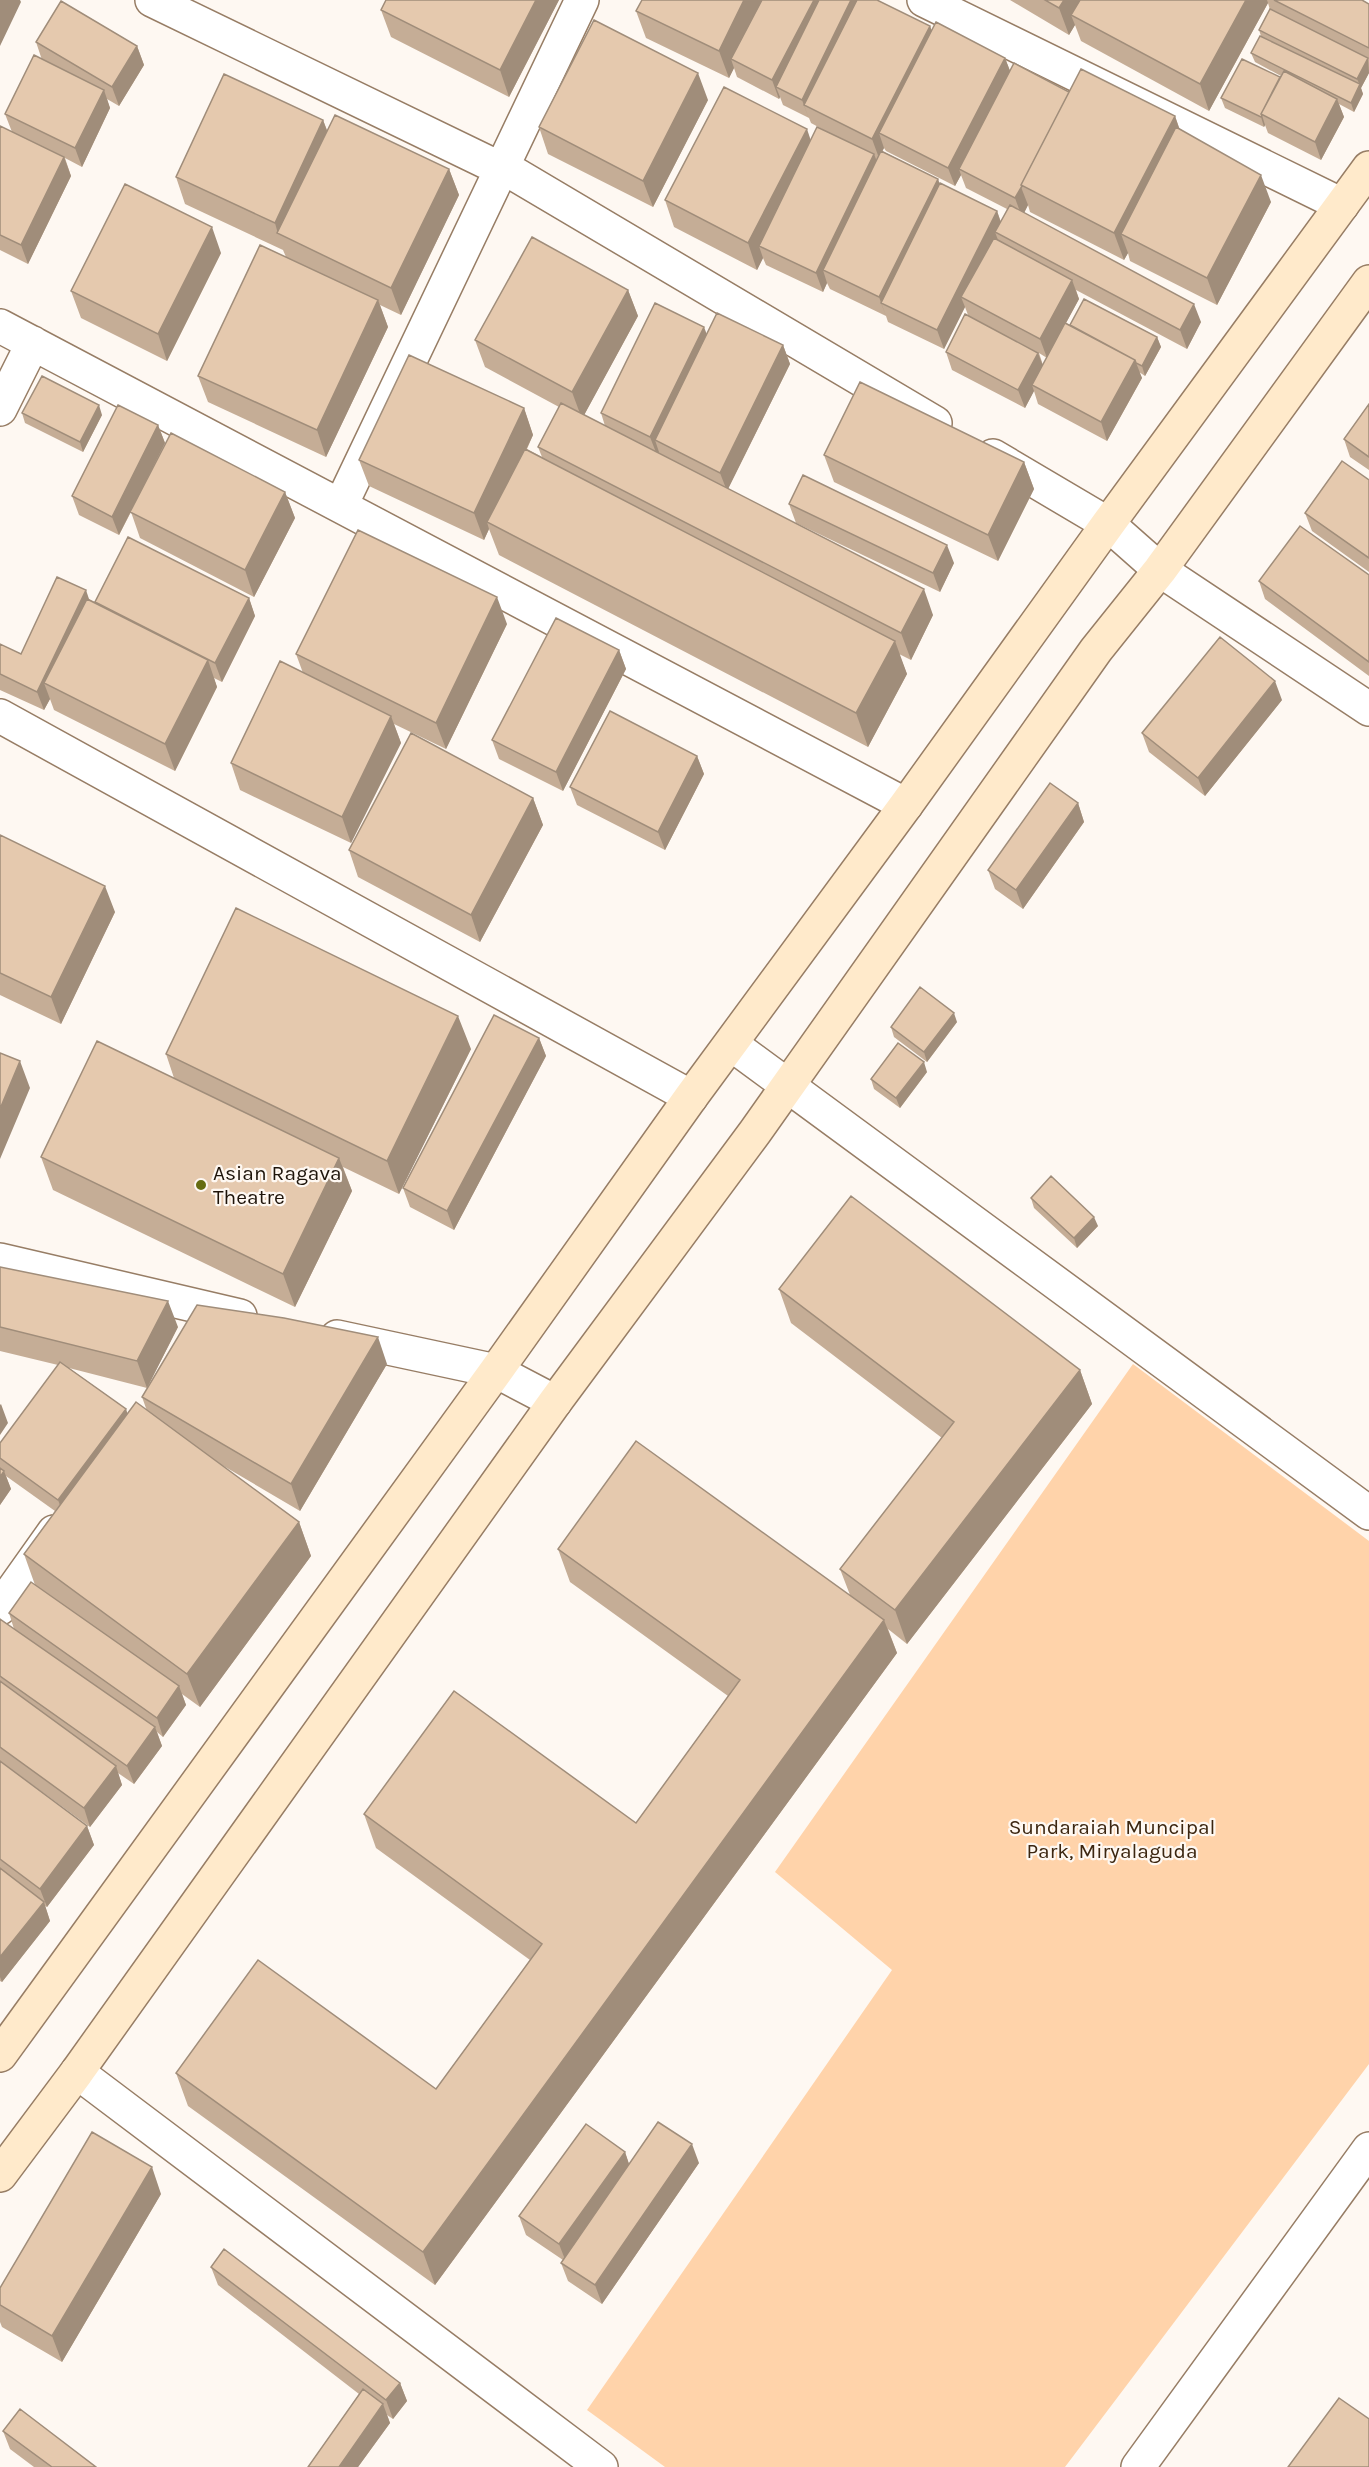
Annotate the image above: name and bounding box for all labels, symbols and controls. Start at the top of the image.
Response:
place label: Asian Ragava Theatre [213,1161,342,1209]
marker: Asian Ragava Theatre [194,1178,208,1192]
park label: Sundaraiah Muncipal Park, Miryalaguda [1009,1815,1215,1863]

